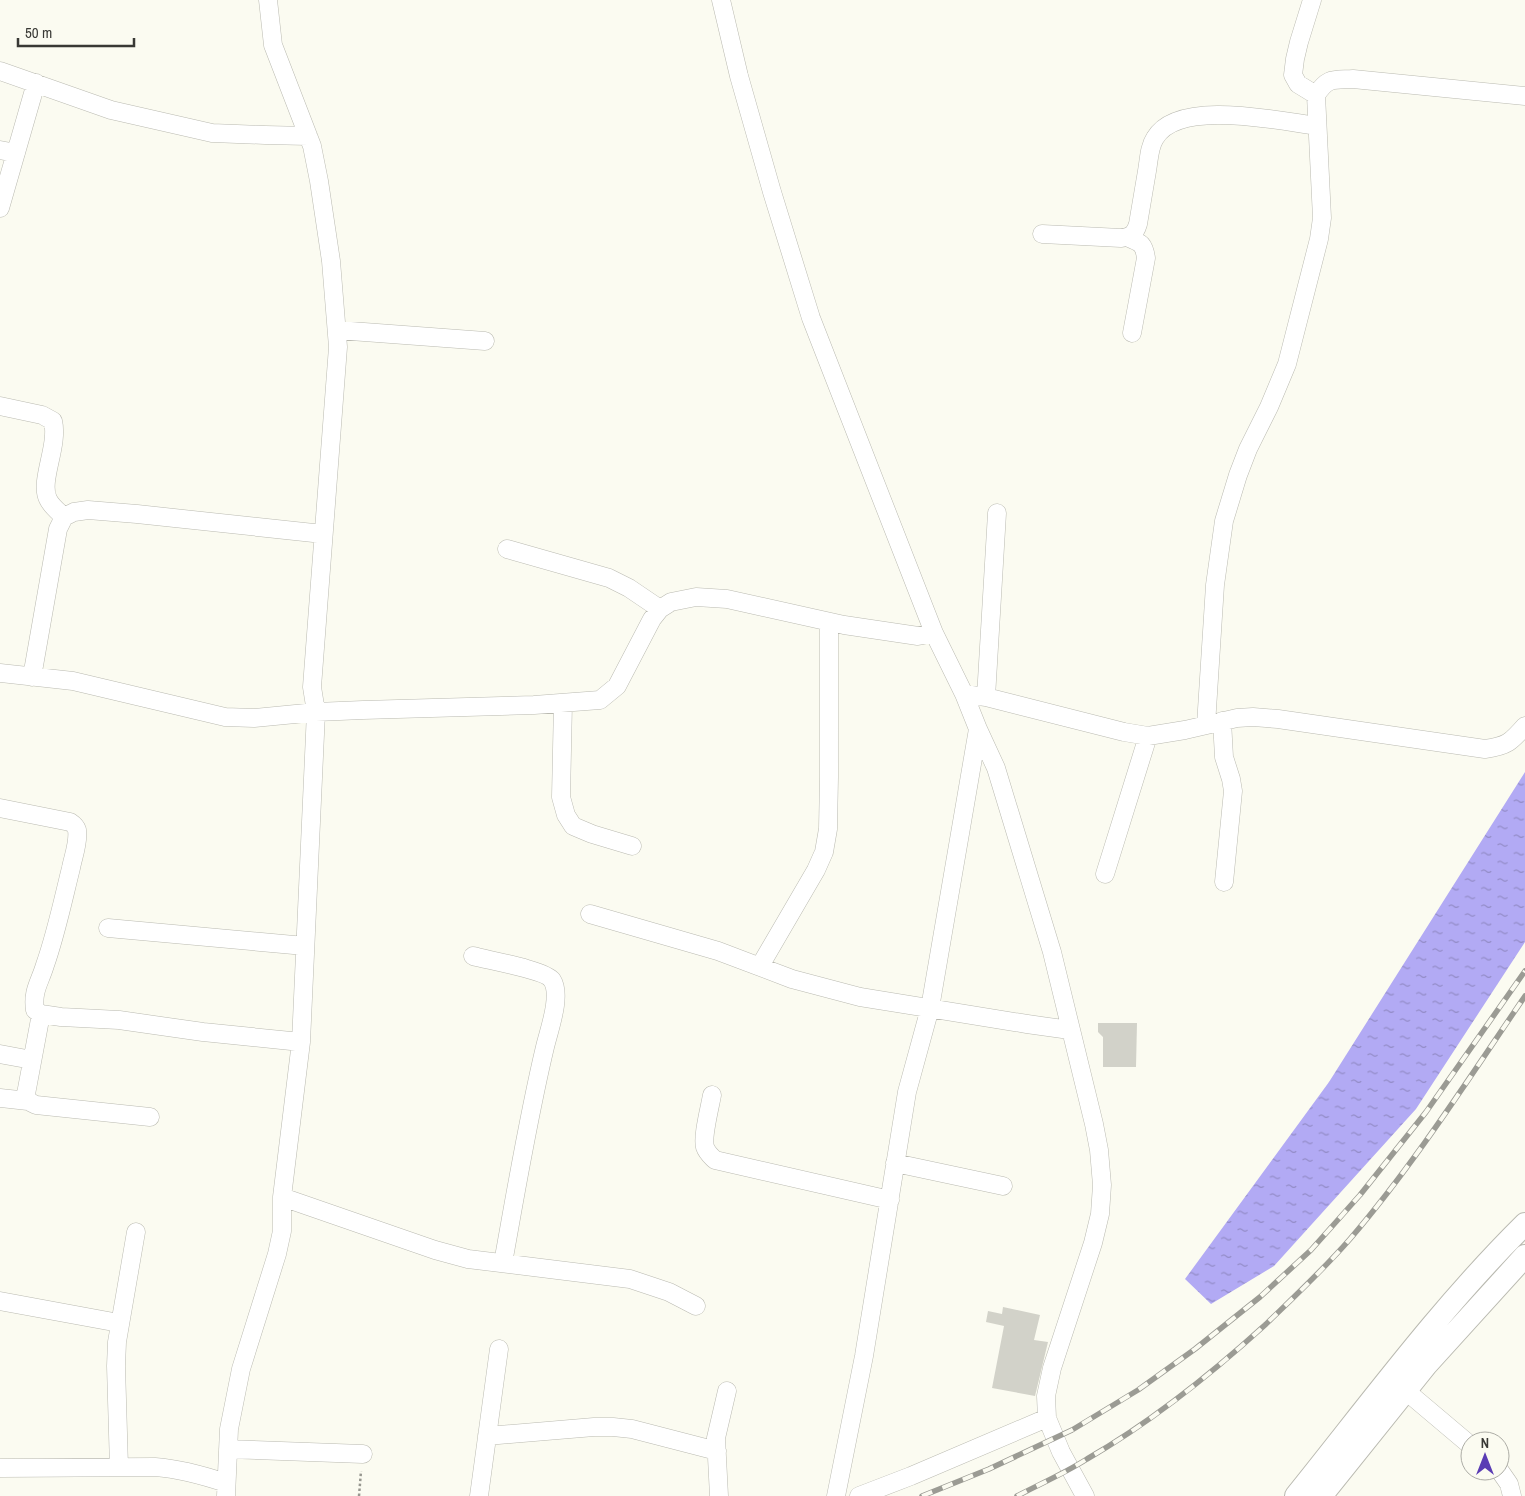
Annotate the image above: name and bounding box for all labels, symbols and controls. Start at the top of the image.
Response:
scale bar [18,15,134,47]
text: 50 m [25,22,52,43]
north arrow [1460,1431,1510,1481]
text: N [1481,1434,1489,1452]

